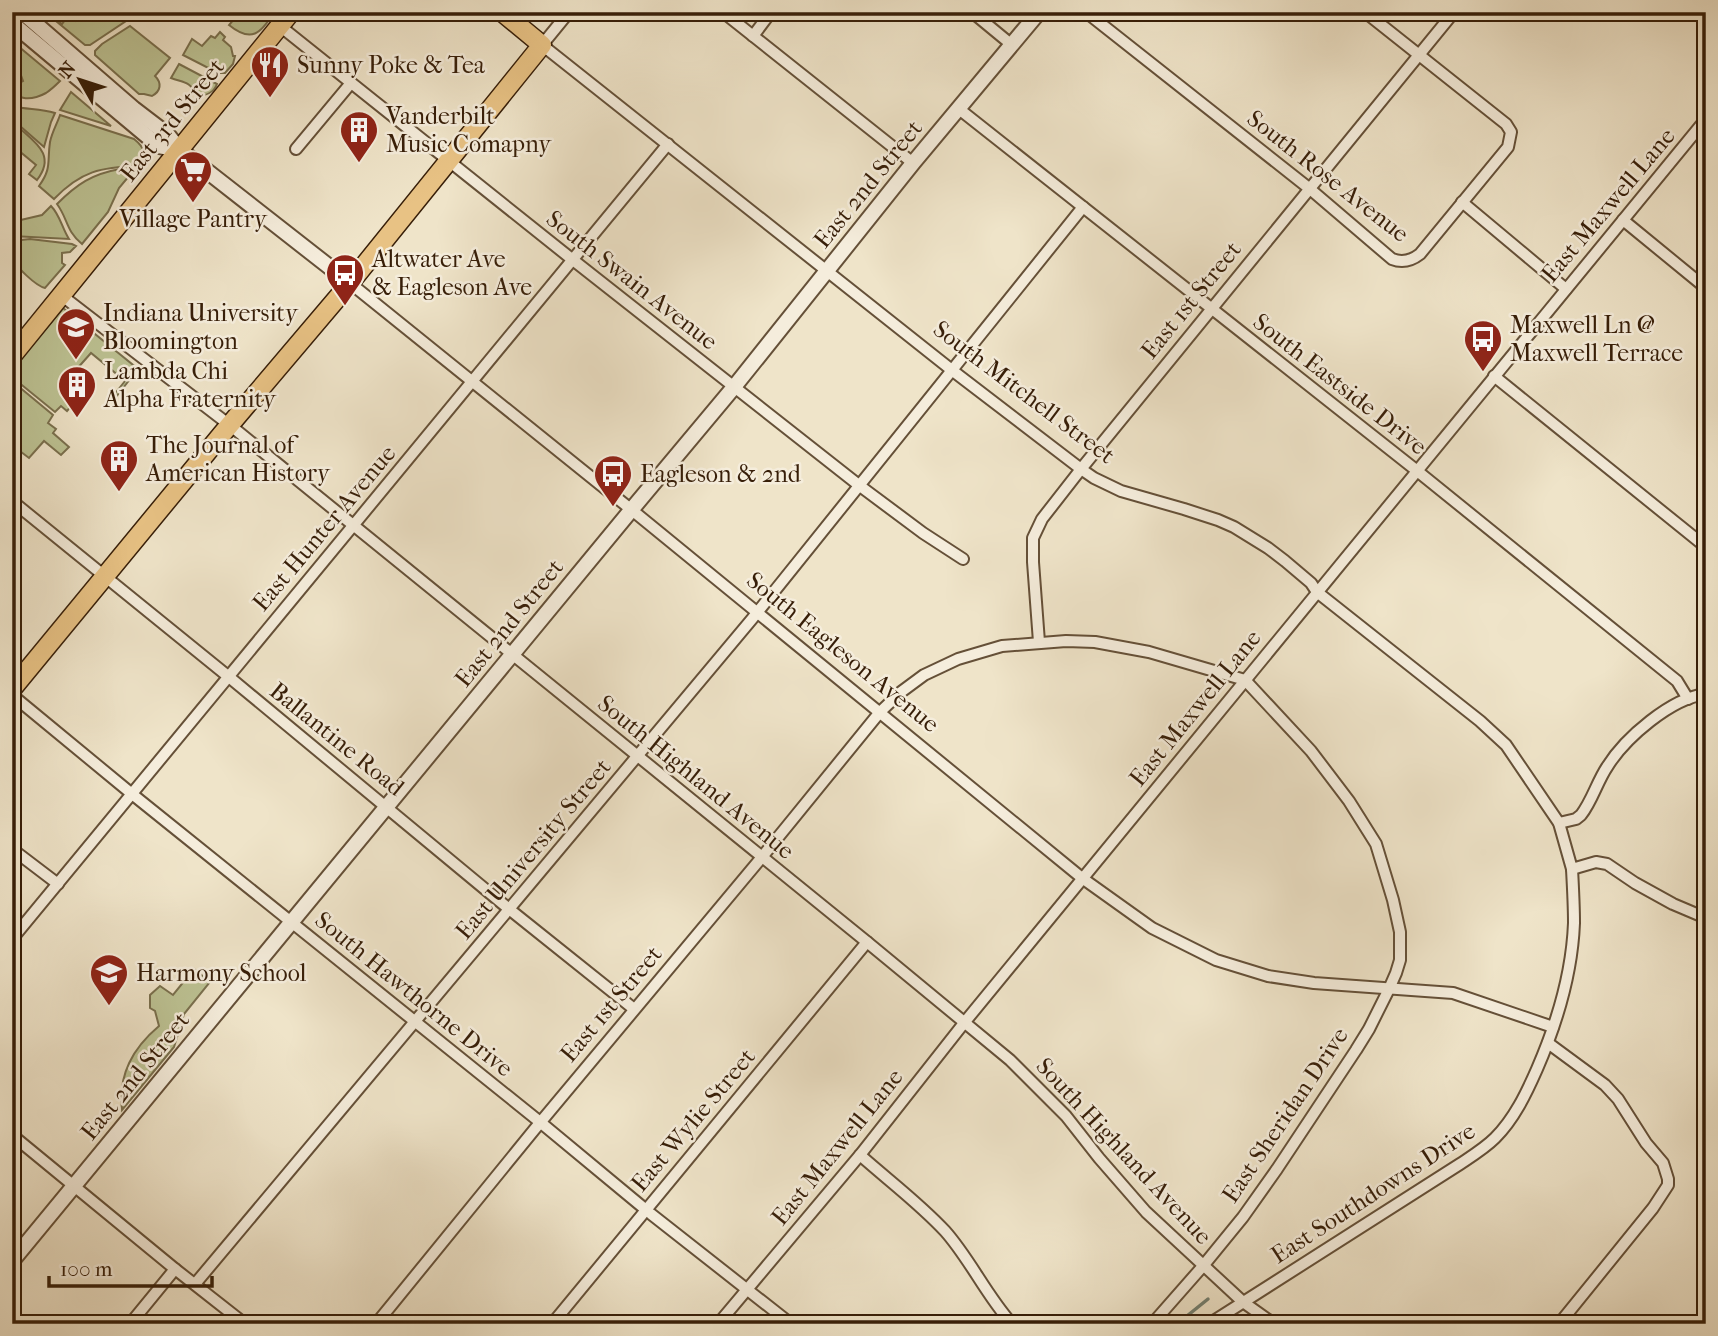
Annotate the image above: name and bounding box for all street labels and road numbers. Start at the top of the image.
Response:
street label: East 3rd Street [114,53,230,187]
street label: South Rose Avenue [1242,104,1415,248]
street label: East 2nd Street [808,114,928,253]
street label: East Maxwell Lane [1535,122,1681,288]
street label: South Swain Avenue [541,205,723,356]
street label: East 1st Street [1135,235,1247,364]
street label: South Eastside Drive [1248,307,1433,461]
street label: South Mitchell Street [928,315,1121,470]
street label: East Hunter Avenue [247,439,402,617]
street label: East 2nd Street [449,553,569,692]
street label: South Eagleson Avenue [741,566,945,738]
street label: East Maxwell Lane [1123,624,1267,792]
street label: Ballantine Road [264,676,411,802]
street label: South Highland Avenue [592,689,800,865]
street label: East University Street [449,753,617,945]
street label: South Hawthorne Drive [310,906,519,1082]
street label: East 1st Street [554,940,668,1068]
street label: East 2nd Street [75,1006,195,1145]
street label: East Sheridan Drive [1216,1022,1354,1208]
street label: East Wylie Street [625,1043,761,1197]
street label: South Highland Avenue [1030,1052,1218,1250]
street label: East Maxwell Lane [765,1063,909,1231]
street label: East Southdowns Drive [1266,1117,1480,1269]

